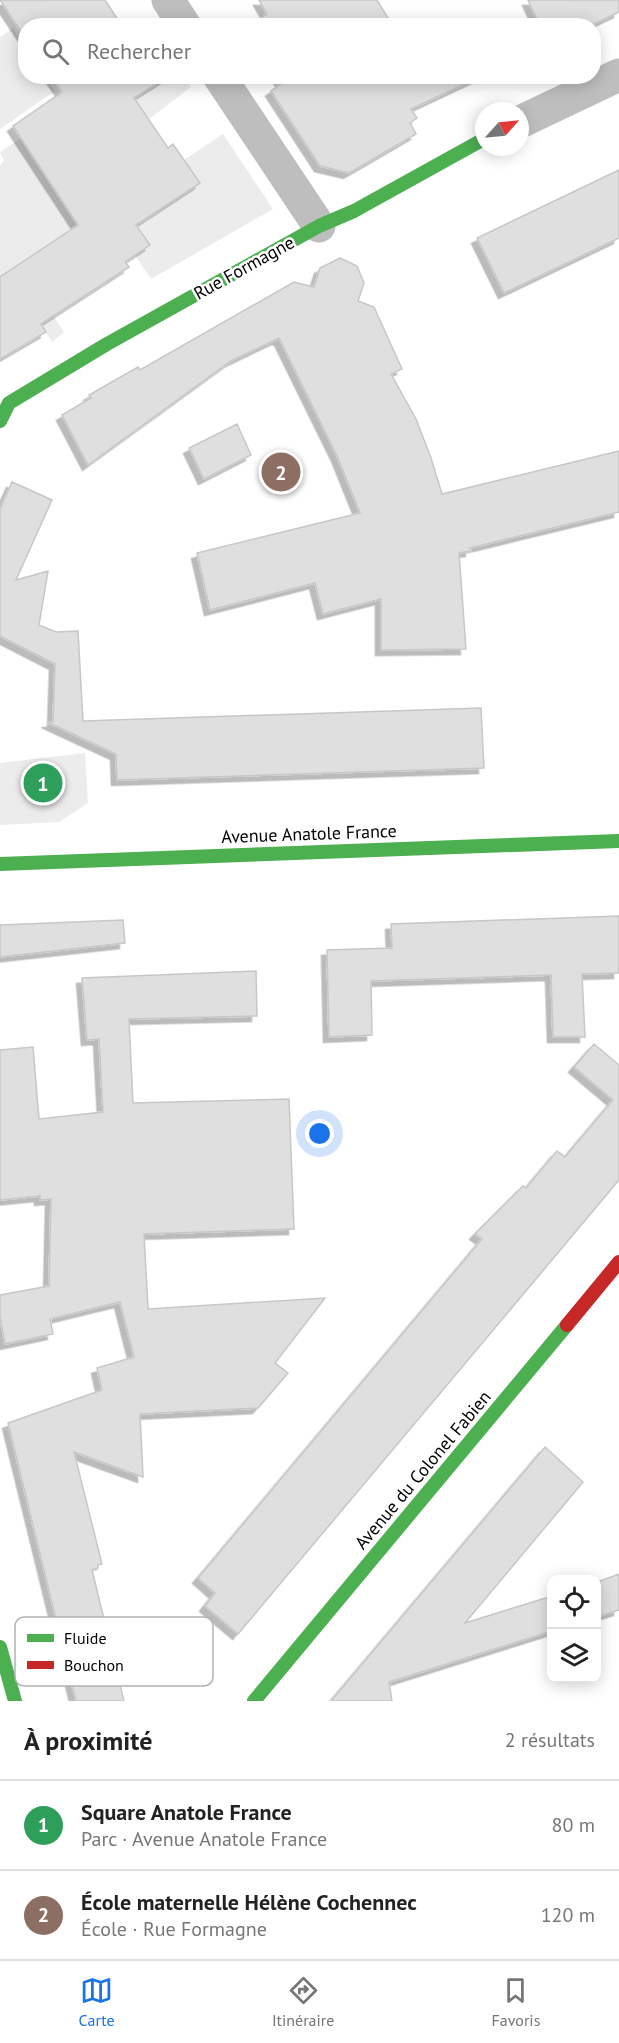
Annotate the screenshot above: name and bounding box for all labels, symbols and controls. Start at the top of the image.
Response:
search box [18,18,601,84]
icon: search [39,35,72,68]
text: Rechercher [87,37,191,65]
north arrow [475,102,529,156]
street label: Rue Formagne [189,230,298,305]
pin: 2 [262,450,300,494]
pin: 1 [24,760,63,806]
street label: Avenue Anatole France [221,819,397,848]
your location [305,1119,334,1148]
street label: Avenue du Colonel Fabien [349,1386,496,1554]
map controls [547,1575,601,1683]
button: locate [547,1575,601,1629]
legend [15,1617,213,1686]
text: Fluide [64,1628,107,1648]
button: layers [547,1629,601,1683]
text: Bouchon [64,1655,124,1675]
text: À proximité [24,1724,152,1757]
text: 2 résultats [505,1727,595,1753]
text: Square Anatole France [81,1798,292,1826]
text: 1 [38,1812,49,1838]
text: 80 m [552,1812,595,1838]
text: Parc · Avenue Anatole France [81,1826,327,1852]
text: École maternelle Hélène Cochennec [81,1888,417,1916]
text: 2 [38,1902,49,1928]
text: 120 m [541,1902,595,1928]
text: École · Rue Formagne [81,1916,267,1942]
tab: Carte [79,1974,115,2030]
tab: Itinéraire [272,1974,334,2030]
tab: Favoris [492,1974,540,2030]

